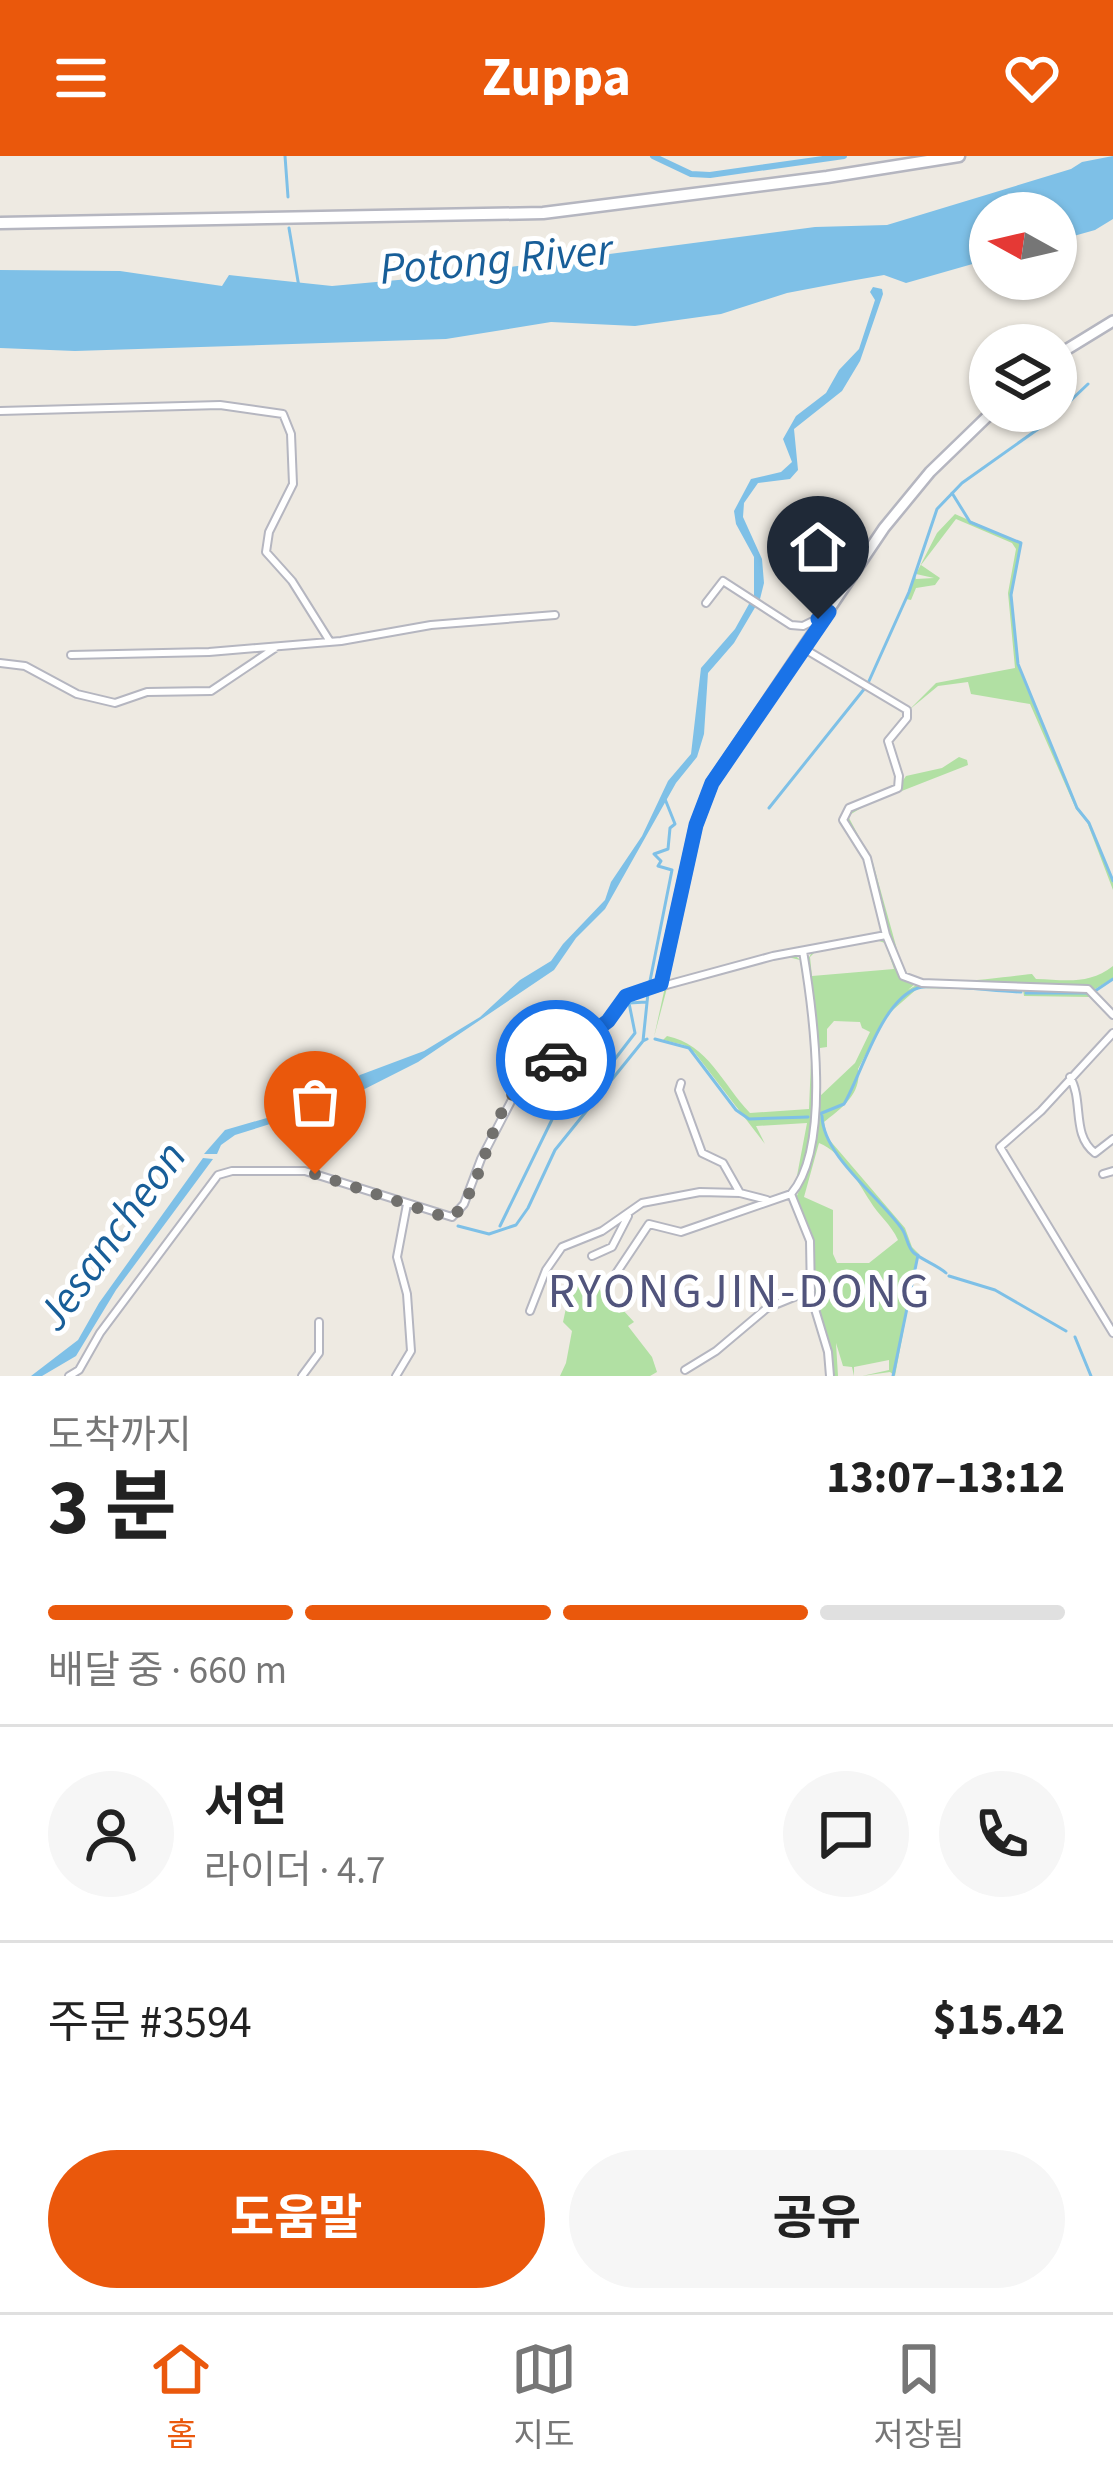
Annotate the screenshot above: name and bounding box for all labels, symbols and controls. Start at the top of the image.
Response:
text: Zuppa [482,40,631,117]
icon: menu [48,45,114,111]
icon: heart [999,45,1065,111]
north arrow [969,192,1077,300]
map controls [969,192,1077,432]
water label: Potong River [377,218,618,302]
button: layers [969,324,1077,432]
pin [767,496,869,619]
icon: home [785,514,851,580]
courier [496,1000,616,1120]
icon: car [523,1027,589,1093]
pin [264,1051,366,1174]
icon: bag [282,1069,348,1135]
water label: Jesancheon [21,1128,202,1344]
district label: RYONGJIN-DONG [548,1258,932,1326]
text: 도착까지 [48,1408,192,1464]
text: 13:07–13:12 [826,1446,1065,1510]
text: 3 분 [48,1453,177,1564]
text: 배달 중 · 660 m [48,1643,287,1699]
button: person [48,1771,174,1897]
button: chat [783,1771,909,1897]
button: phone [939,1771,1065,1897]
text: 서연 [204,1774,287,1838]
text: 라이더 · 4.7 [204,1843,385,1899]
text: $15.42 [933,1988,1065,2052]
text: 주문 #3594 [48,1991,252,2055]
button: 도움말 [48,2150,545,2288]
button: 공유 [569,2150,1065,2288]
tab: 홈 [148,2336,214,2459]
tab: 지도 [511,2336,577,2459]
tab: 저장됨 [874,2336,965,2459]

